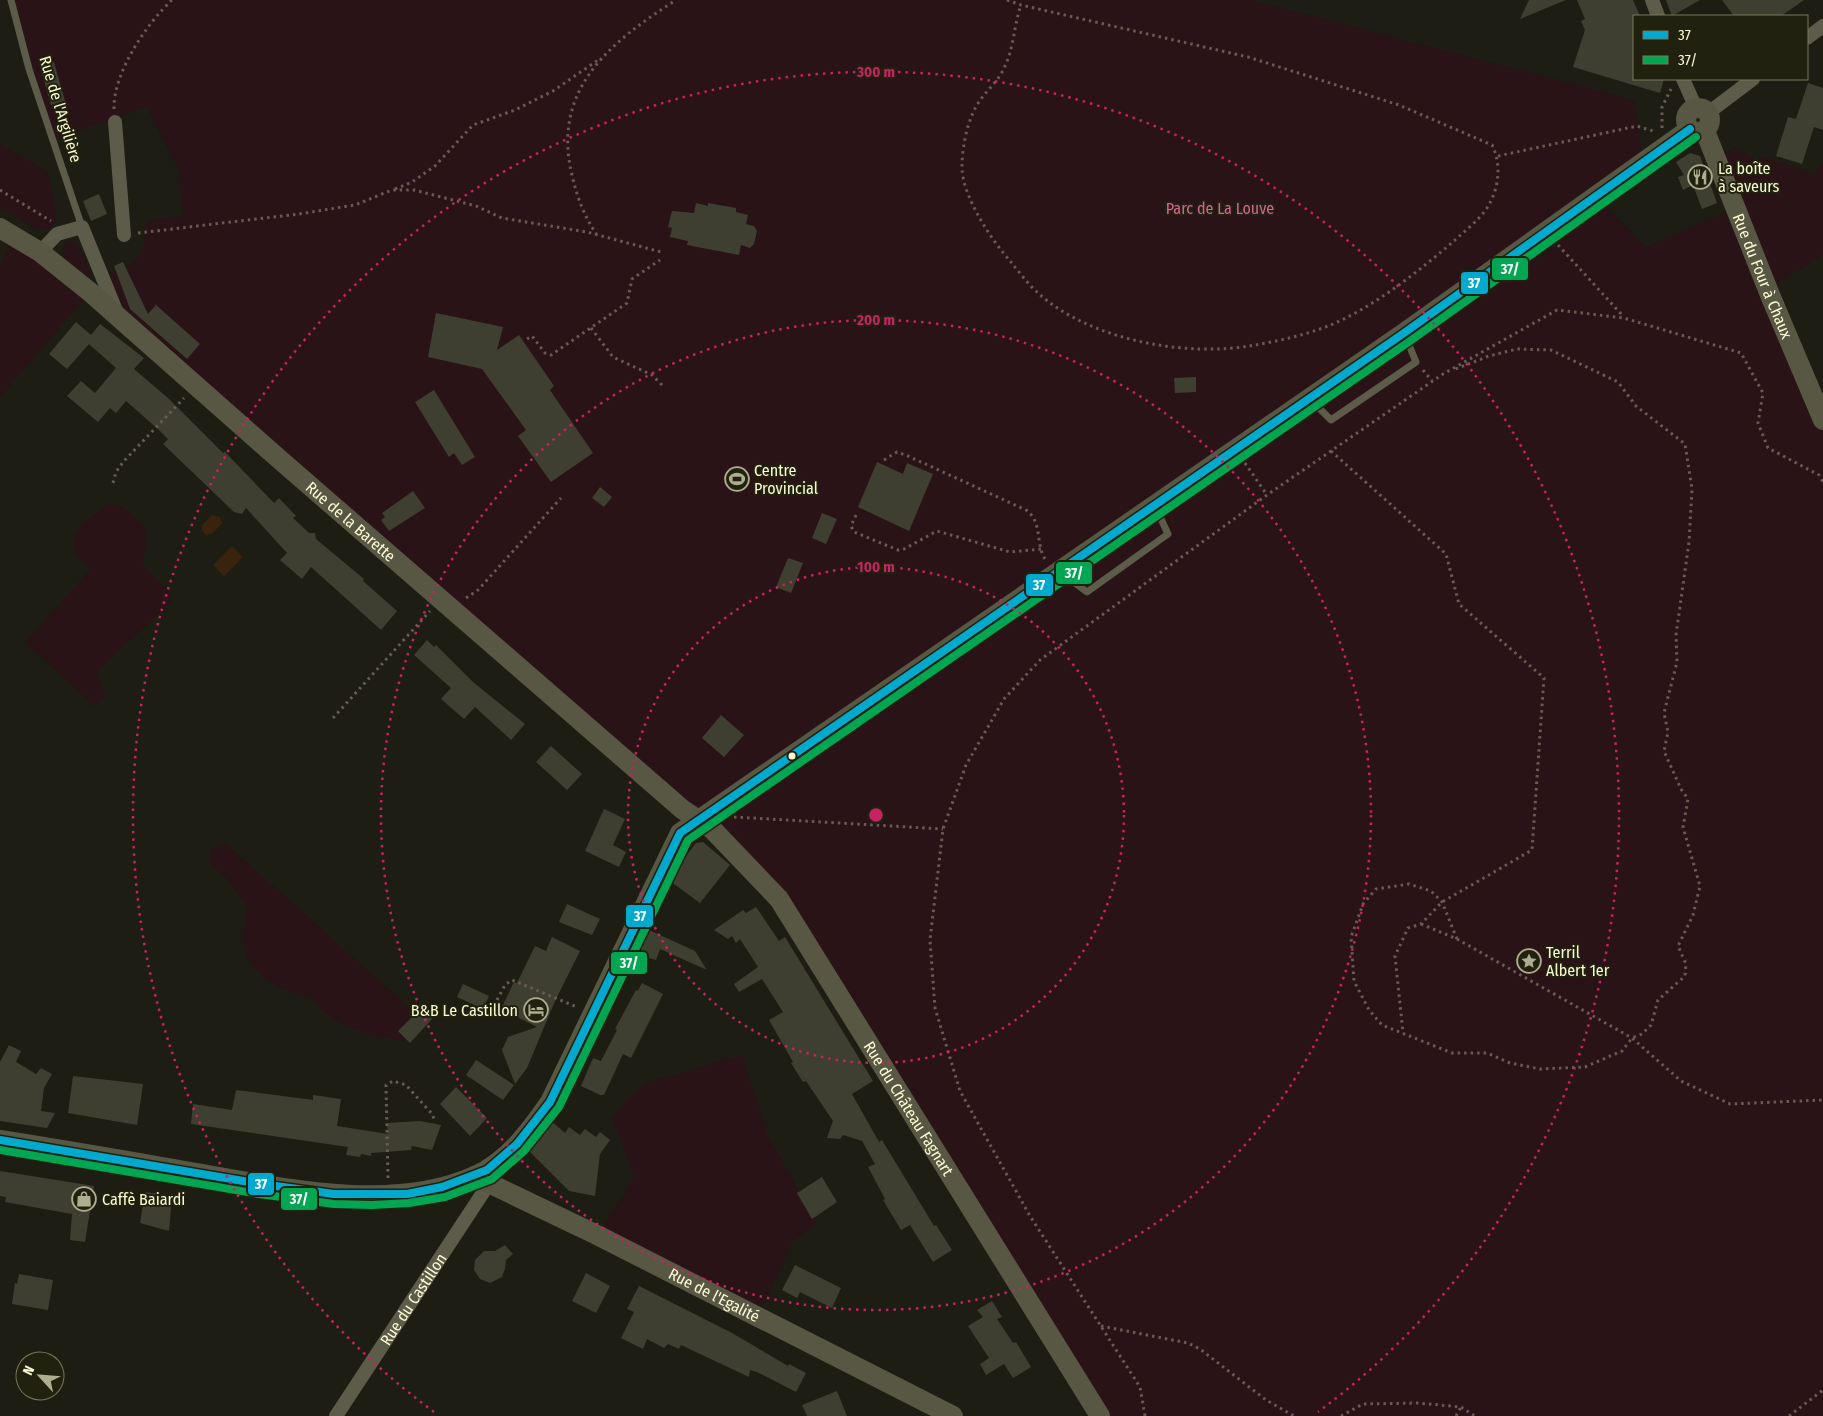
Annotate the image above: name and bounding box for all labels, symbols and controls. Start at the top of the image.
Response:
legend [1633,15,1808,80]
text: 37 [1678,26,1691,44]
text: 37/ [1678,51,1697,69]
street label: Rue de l'Argilière [35,54,86,165]
text: 300 m [856,63,895,81]
place label: La boîte à saveurs [1718,159,1780,196]
restaurant icon: La boîte à saveurs [1687,164,1713,190]
park label: Parc de La Louve [1166,199,1274,218]
street label: Rue du Four à Chaux [1729,211,1796,342]
line badge: 37/ [1491,257,1529,281]
text: 37/ [1500,261,1519,278]
line badge: 37 [1460,271,1489,295]
text: 37 [1467,275,1480,292]
text: 200 m [856,311,895,329]
place label: Centre Provincial [754,461,818,498]
sports icon: Centre Provincial [724,466,750,492]
street label: Rue de la Barette [302,478,399,566]
text: 100 m [857,558,895,576]
line badge: 37/ [1055,561,1093,585]
text: 37/ [1064,565,1083,582]
line badge: 37 [1025,573,1054,597]
text: 37 [1032,577,1045,594]
unlabelled marker [787,751,797,761]
centre of rings [867,806,885,824]
line badge: 37 [625,904,654,928]
text: 37 [633,908,646,925]
place label: Terril Albert 1er [1546,943,1610,980]
place icon: Terril Albert 1er [1516,948,1542,974]
line badge: 37/ [610,951,648,975]
text: 37/ [619,955,638,972]
hotel icon: B&B Le Castillon [523,997,549,1023]
place label: B&B Le Castillon [411,1001,518,1020]
street label: Rue du Château Fagnart [860,1038,958,1180]
line badge: 37 [247,1172,275,1196]
text: 37 [254,1176,267,1193]
shop icon: Caffè Baiardi [71,1186,97,1212]
line badge: 37/ [280,1187,318,1211]
place label: Caffè Baiardi [102,1190,185,1209]
text: 37/ [289,1191,308,1208]
street label: Rue du Castillon [376,1250,451,1349]
street label: Rue de l'Egalité [665,1264,763,1326]
north arrow [15,1351,65,1401]
text: N [19,1363,38,1378]

